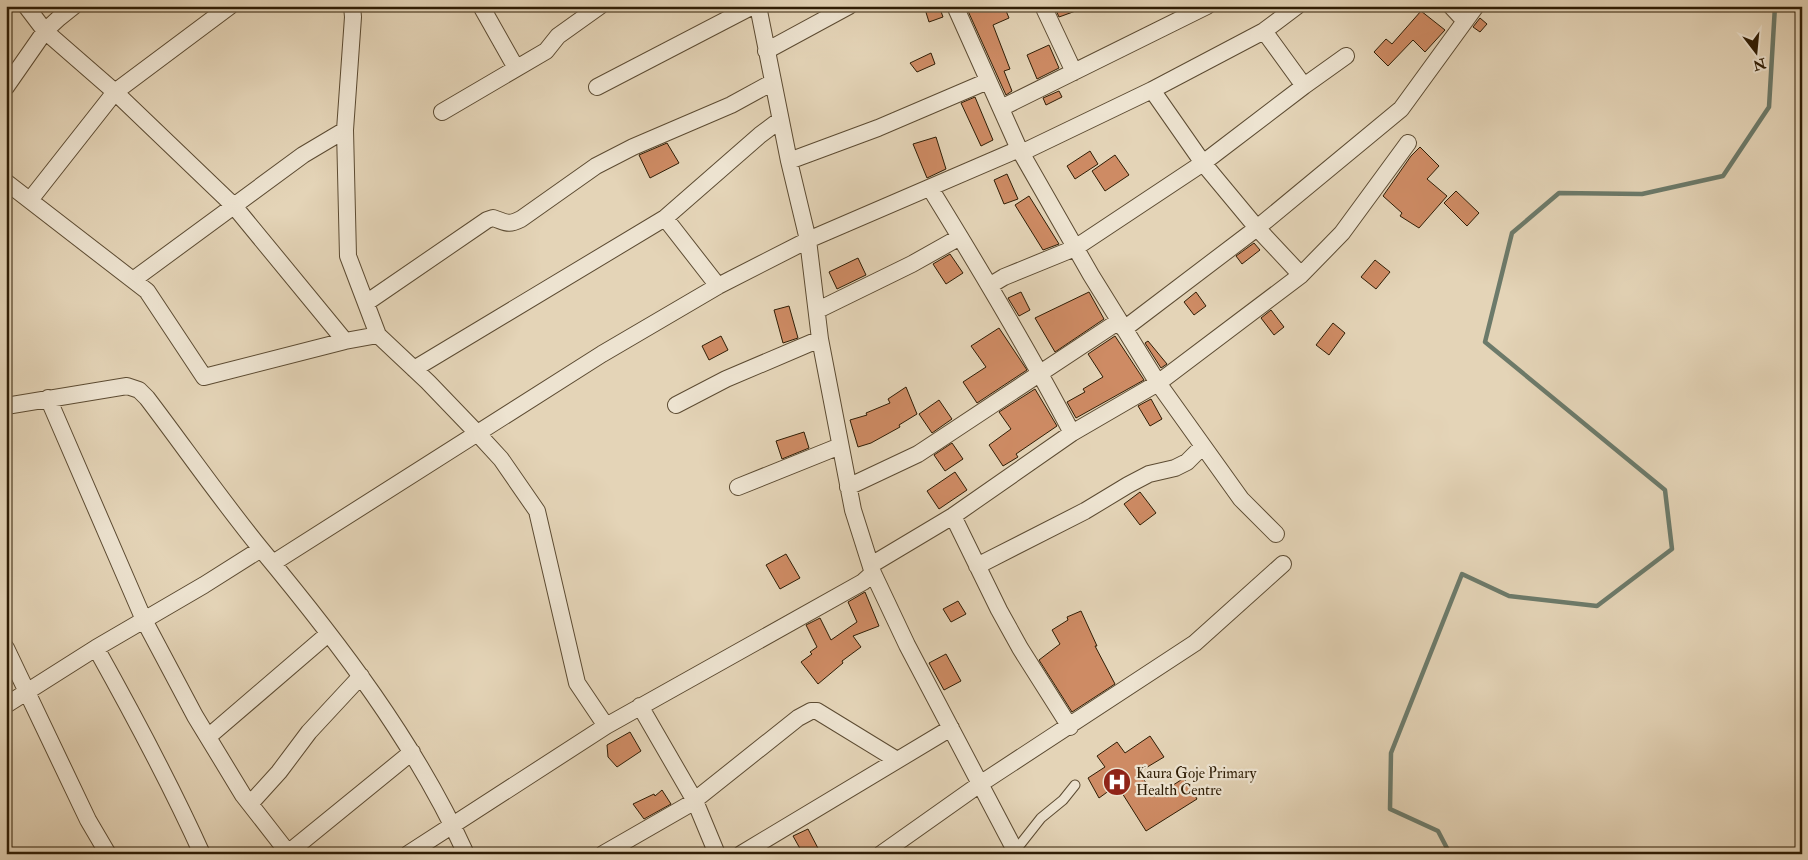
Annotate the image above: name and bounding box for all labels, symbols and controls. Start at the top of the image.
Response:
north arrow [1730,28,1780,78]
text: N [1751,54,1769,74]
place label: Kaura Goje Primary Health Centre [1136,764,1257,800]
hospital icon: Kaura Goje Primary Health Centre [1102,767,1132,797]

